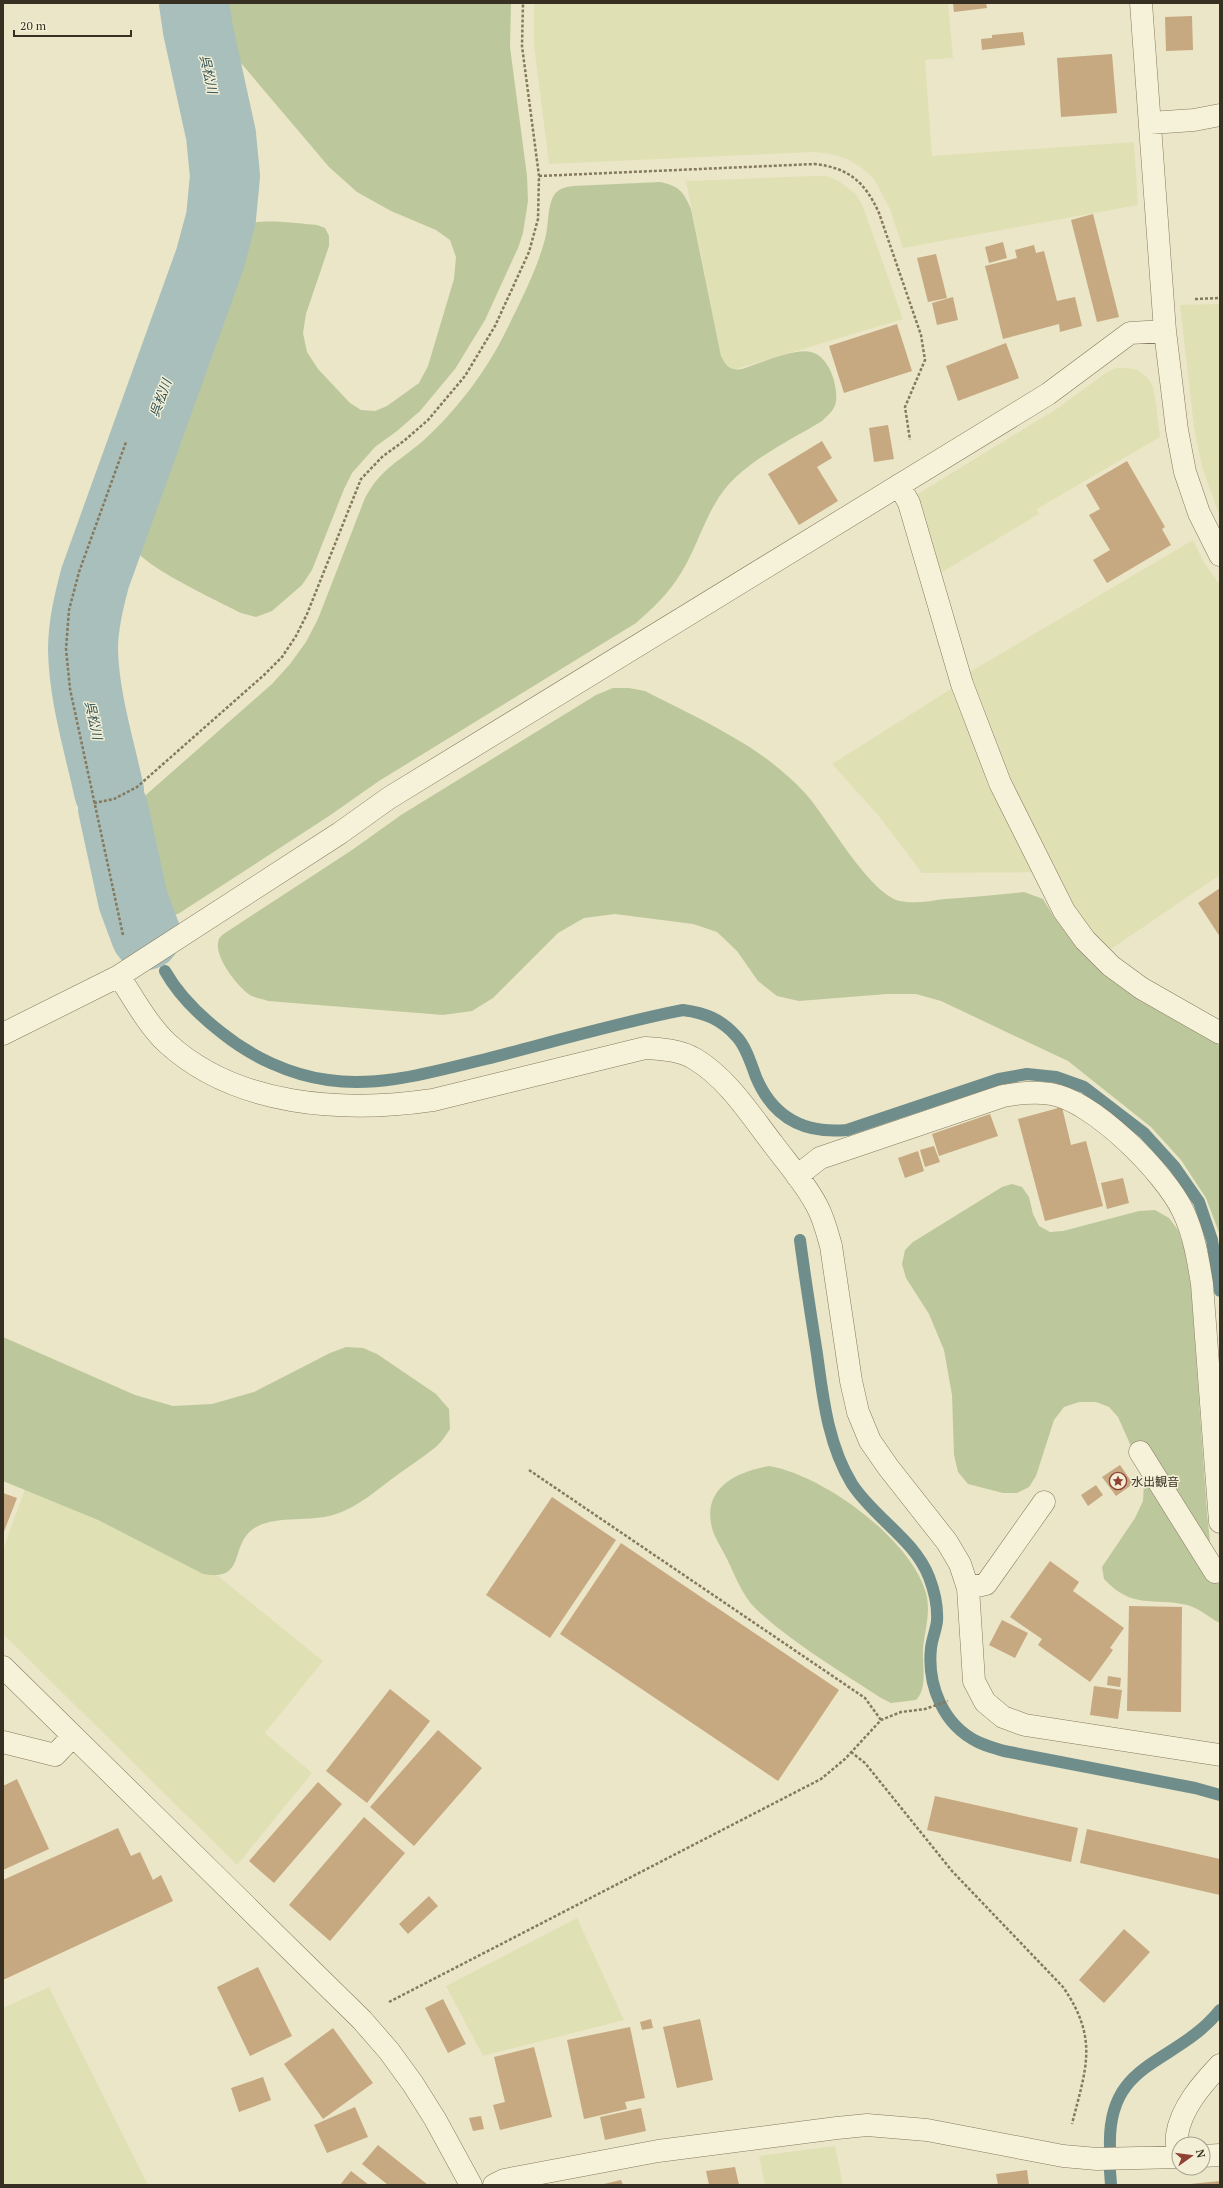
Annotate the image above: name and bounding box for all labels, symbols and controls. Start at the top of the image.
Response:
scale bar [14,12,131,38]
text: 20 m [20,18,47,33]
water label: 呉松川 [196,53,222,97]
water label: 呉松川 [145,375,176,419]
water label: 呉松川 [81,699,107,743]
place icon: 水出観音 [1108,1471,1128,1491]
place label: 水出観音 [1131,1474,1179,1489]
north arrow [1171,2136,1211,2176]
text: N [1193,2148,1209,2160]

